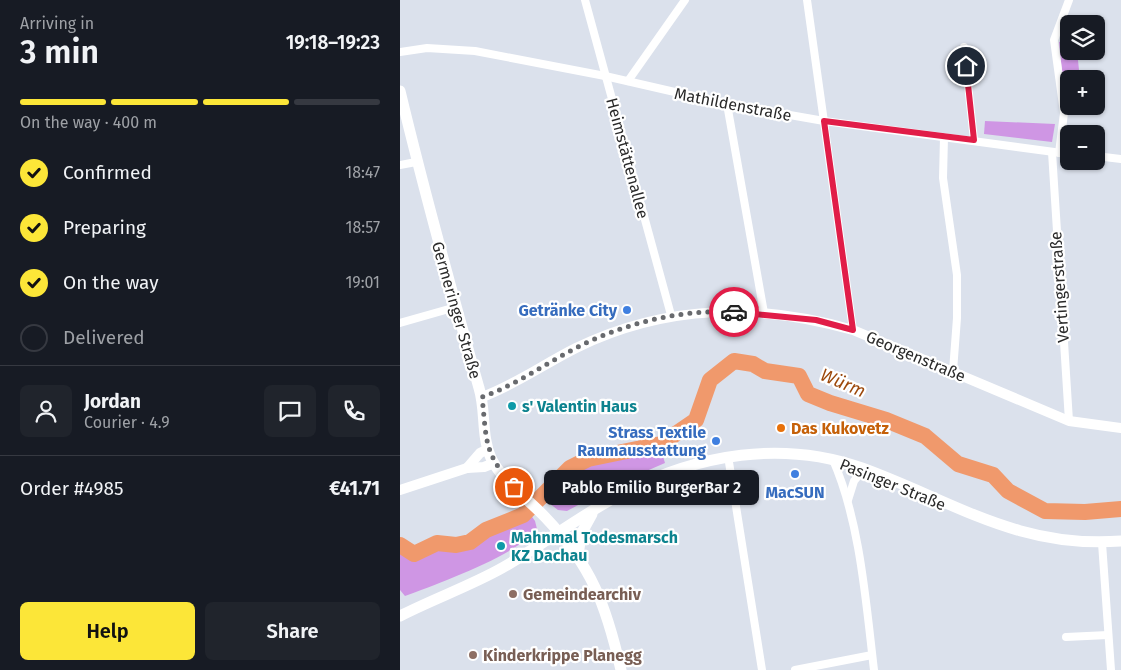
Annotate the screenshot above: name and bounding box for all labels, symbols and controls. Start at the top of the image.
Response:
text: Arriving in [20,14,94,33]
map controls [1060,15,1105,170]
button: layers [1060,15,1105,60]
text: 19:18–19:23 [286,31,380,54]
text: 3 min [20,33,99,71]
pin [945,45,987,87]
icon: home [952,52,980,80]
button: + [1060,70,1105,115]
street label: Mathildenstraße [673,84,793,125]
street label: Heimstättenallee [602,96,653,221]
text: On the way · 400 m [20,113,157,132]
button: − [1060,125,1105,170]
icon: check [20,159,48,187]
text: Confirmed [63,161,152,184]
text: 18:47 [345,163,380,182]
icon: check [20,214,48,242]
text: Preparing [63,216,146,239]
text: 18:57 [346,218,380,237]
street label: Vertingerstraße [1046,231,1073,343]
street label: Germeringer Straße [428,239,485,381]
icon: check [20,269,48,297]
text: On the way [63,271,159,294]
text: 19:01 [345,273,380,292]
courier [709,287,759,337]
icon: car [720,298,748,326]
place label: Getränke City [518,301,618,320]
marker: Getränke City [621,304,633,316]
text: Delivered [63,326,145,349]
street label: Georgenstraße [863,327,968,386]
water label: Würm [817,364,869,402]
button: person [20,385,72,437]
button: chat [264,385,316,437]
button: phone [328,385,380,437]
text: Jordan [84,390,141,413]
place label: s' Valentin Haus [522,397,637,416]
marker: s' Valentin Haus [506,400,518,412]
text: Courier · 4.9 [84,413,170,432]
place label: Das Kukovetz [791,419,889,438]
marker: Das Kukovetz [775,422,787,434]
place label: Strass Textile Raumausstattung [577,423,706,460]
marker: Strass Textile Raumausstattung [710,435,722,447]
street label: Pasinger Straße [837,455,949,514]
pin [493,466,535,508]
marker: MacSUN [789,468,801,480]
callout: Pablo Emilio BurgerBar 2 [544,470,759,504]
icon: bag [500,473,528,501]
text: Order #4985 [20,477,124,500]
text: €41.71 [329,477,380,500]
text: Pablo Emilio BurgerBar 2 [562,478,741,497]
place label: MacSUN [765,483,825,502]
place label: Mahnmal Todesmarsch KZ Dachau [511,528,678,565]
marker: Mahnmal Todesmarsch KZ Dachau [495,540,507,552]
place label: Gemeindearchiv [523,585,642,604]
marker: Gemeindearchiv [507,588,519,600]
button: Help [20,602,195,660]
button: Share [205,602,380,660]
place label: Kinderkrippe Planegg [483,646,642,665]
marker: Kinderkrippe Planegg [467,649,479,661]

